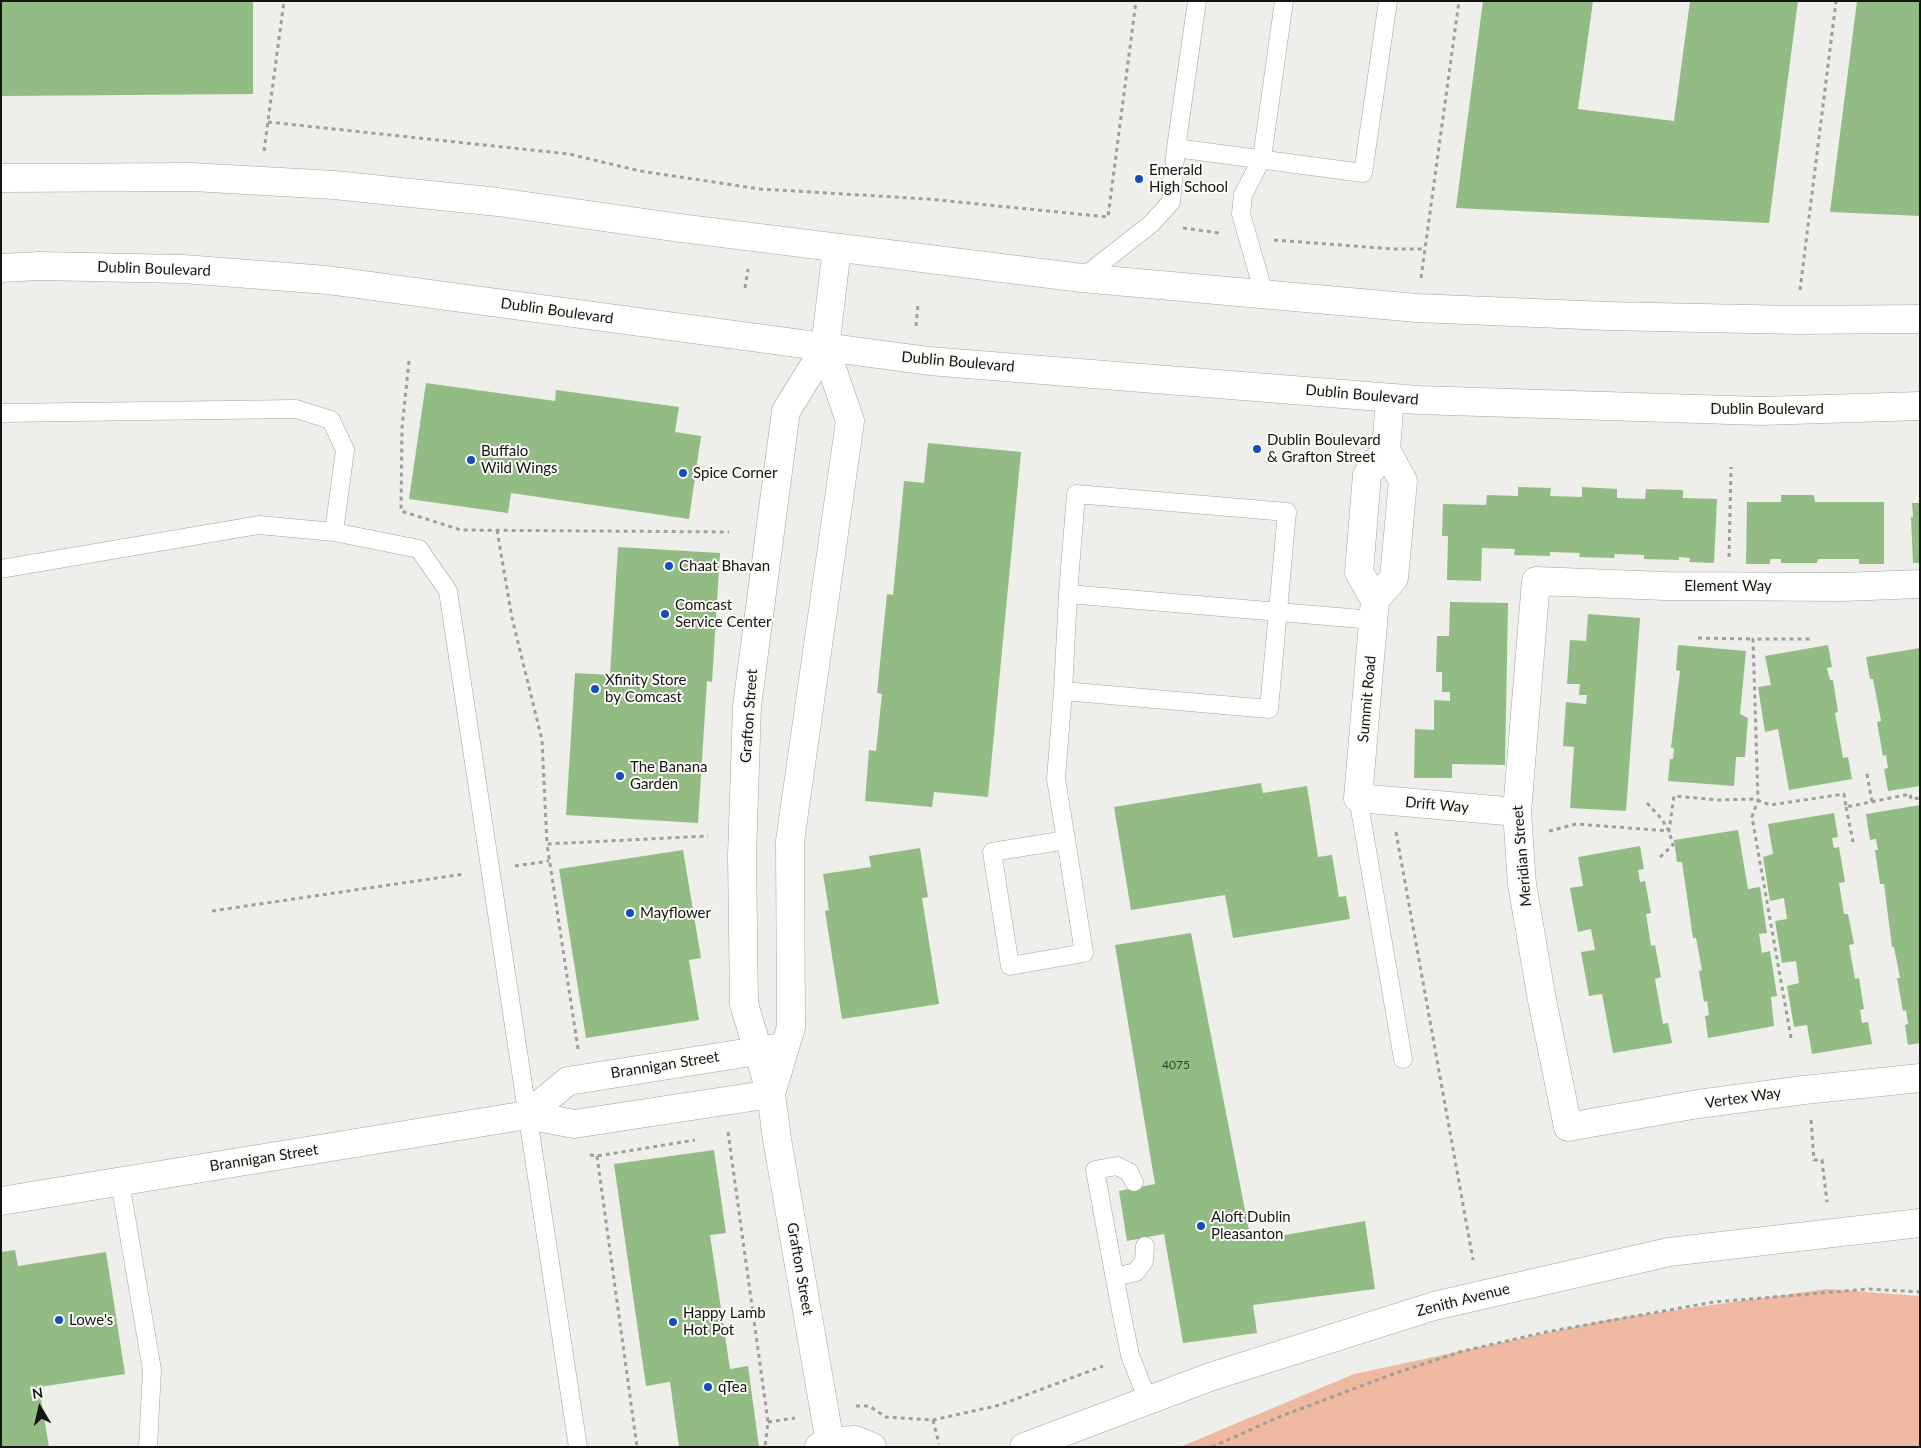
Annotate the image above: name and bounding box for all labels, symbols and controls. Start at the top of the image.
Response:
place label: Emerald High School [1149,161,1228,196]
marker: Emerald High School [1133,173,1145,185]
street label: Dublin Boulevard [97,258,211,280]
street label: Dublin Boulevard [499,294,615,328]
street label: Dublin Boulevard [901,348,1015,376]
street label: Dublin Boulevard [1305,381,1419,409]
street label: Dublin Boulevard [1710,400,1824,418]
place label: Dublin Boulevard & Grafton Street [1267,431,1381,466]
place label: Buffalo Wild Wings [481,442,558,477]
marker: Dublin Boulevard & Grafton Street [1251,443,1263,455]
marker: Buffalo Wild Wings [465,454,477,466]
place label: Spice Corner [693,464,777,482]
marker: Spice Corner [677,467,689,479]
place label: Chaat Bhavan [679,557,770,575]
marker: Chaat Bhavan [663,560,675,572]
street label: Element Way [1684,577,1772,595]
place label: Comcast Service Center [675,596,771,631]
marker: Comcast Service Center [659,608,671,620]
street label: Summit Road [1354,655,1380,743]
street label: Grafton Street [737,669,761,763]
place label: Xfinity Store by Comcast [605,671,687,706]
marker: Xfinity Store by Comcast [589,683,601,695]
place label: The Banana Garden [630,758,708,793]
marker: The Banana Garden [614,770,626,782]
street label: Drift Way [1404,793,1470,817]
street label: Meridian Street [1509,804,1535,908]
place label: Mayflower [640,904,711,922]
marker: Mayflower [624,907,636,919]
street label: Brannigan Street [609,1048,721,1082]
house number: 4075 [1162,1058,1190,1072]
street label: Vertex Way [1704,1084,1782,1112]
street label: Brannigan Street [208,1141,320,1175]
place label: Aloft Dublin Pleasanton [1211,1208,1291,1243]
marker: Aloft Dublin Pleasanton [1195,1220,1207,1232]
street label: Grafton Street [783,1221,817,1317]
street label: Zenith Avenue [1414,1280,1512,1320]
place label: Happy Lamb Hot Pot [683,1304,766,1339]
place label: Lowe's [69,1311,113,1329]
marker: Lowe's [53,1314,65,1326]
marker: Happy Lamb Hot Pot [667,1316,679,1328]
place label: qTea [718,1378,747,1396]
marker: qTea [702,1381,714,1393]
north arrow [15,1383,65,1433]
text: N [31,1383,44,1402]

